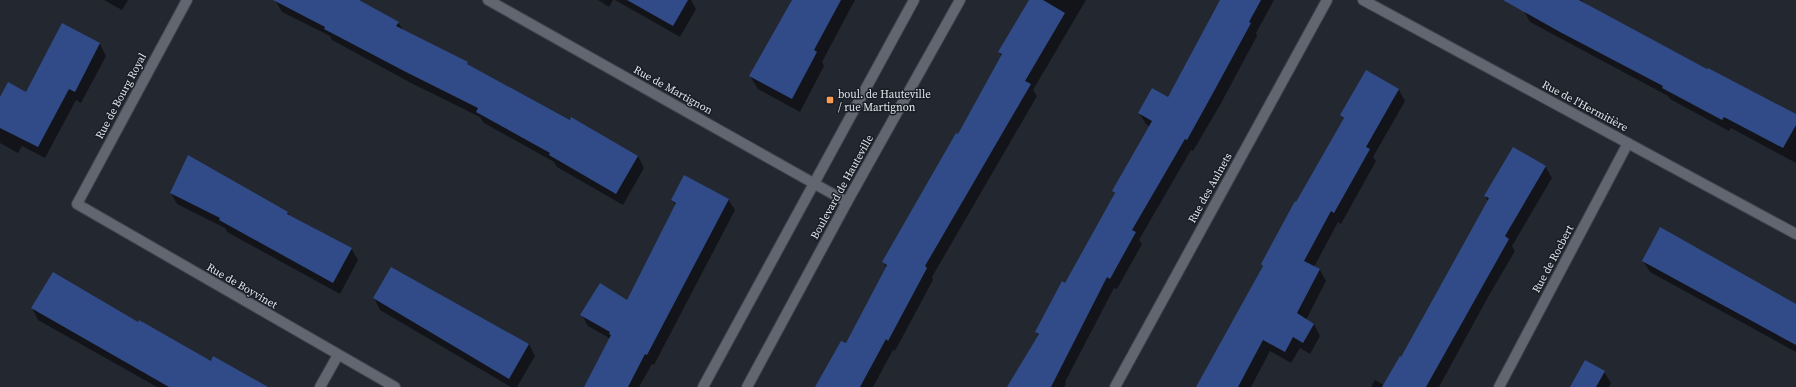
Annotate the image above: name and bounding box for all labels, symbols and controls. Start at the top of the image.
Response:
street label: Rue de Bourg Royal [92,50,150,142]
street label: Rue de Martignon [631,62,715,118]
street label: Rue de l'Hermitière [1539,77,1631,135]
place label: boul. de Hauteville / rue Martignon [838,87,931,115]
marker: boul. de Hauteville / rue Martignon [825,95,835,105]
street label: Boulevard de Hauteville [807,132,877,242]
street label: Rue des Aulnets [1185,150,1236,226]
street label: Rue de Rocbert [1529,222,1577,295]
street label: Rue de Boyvinet [204,260,280,313]

